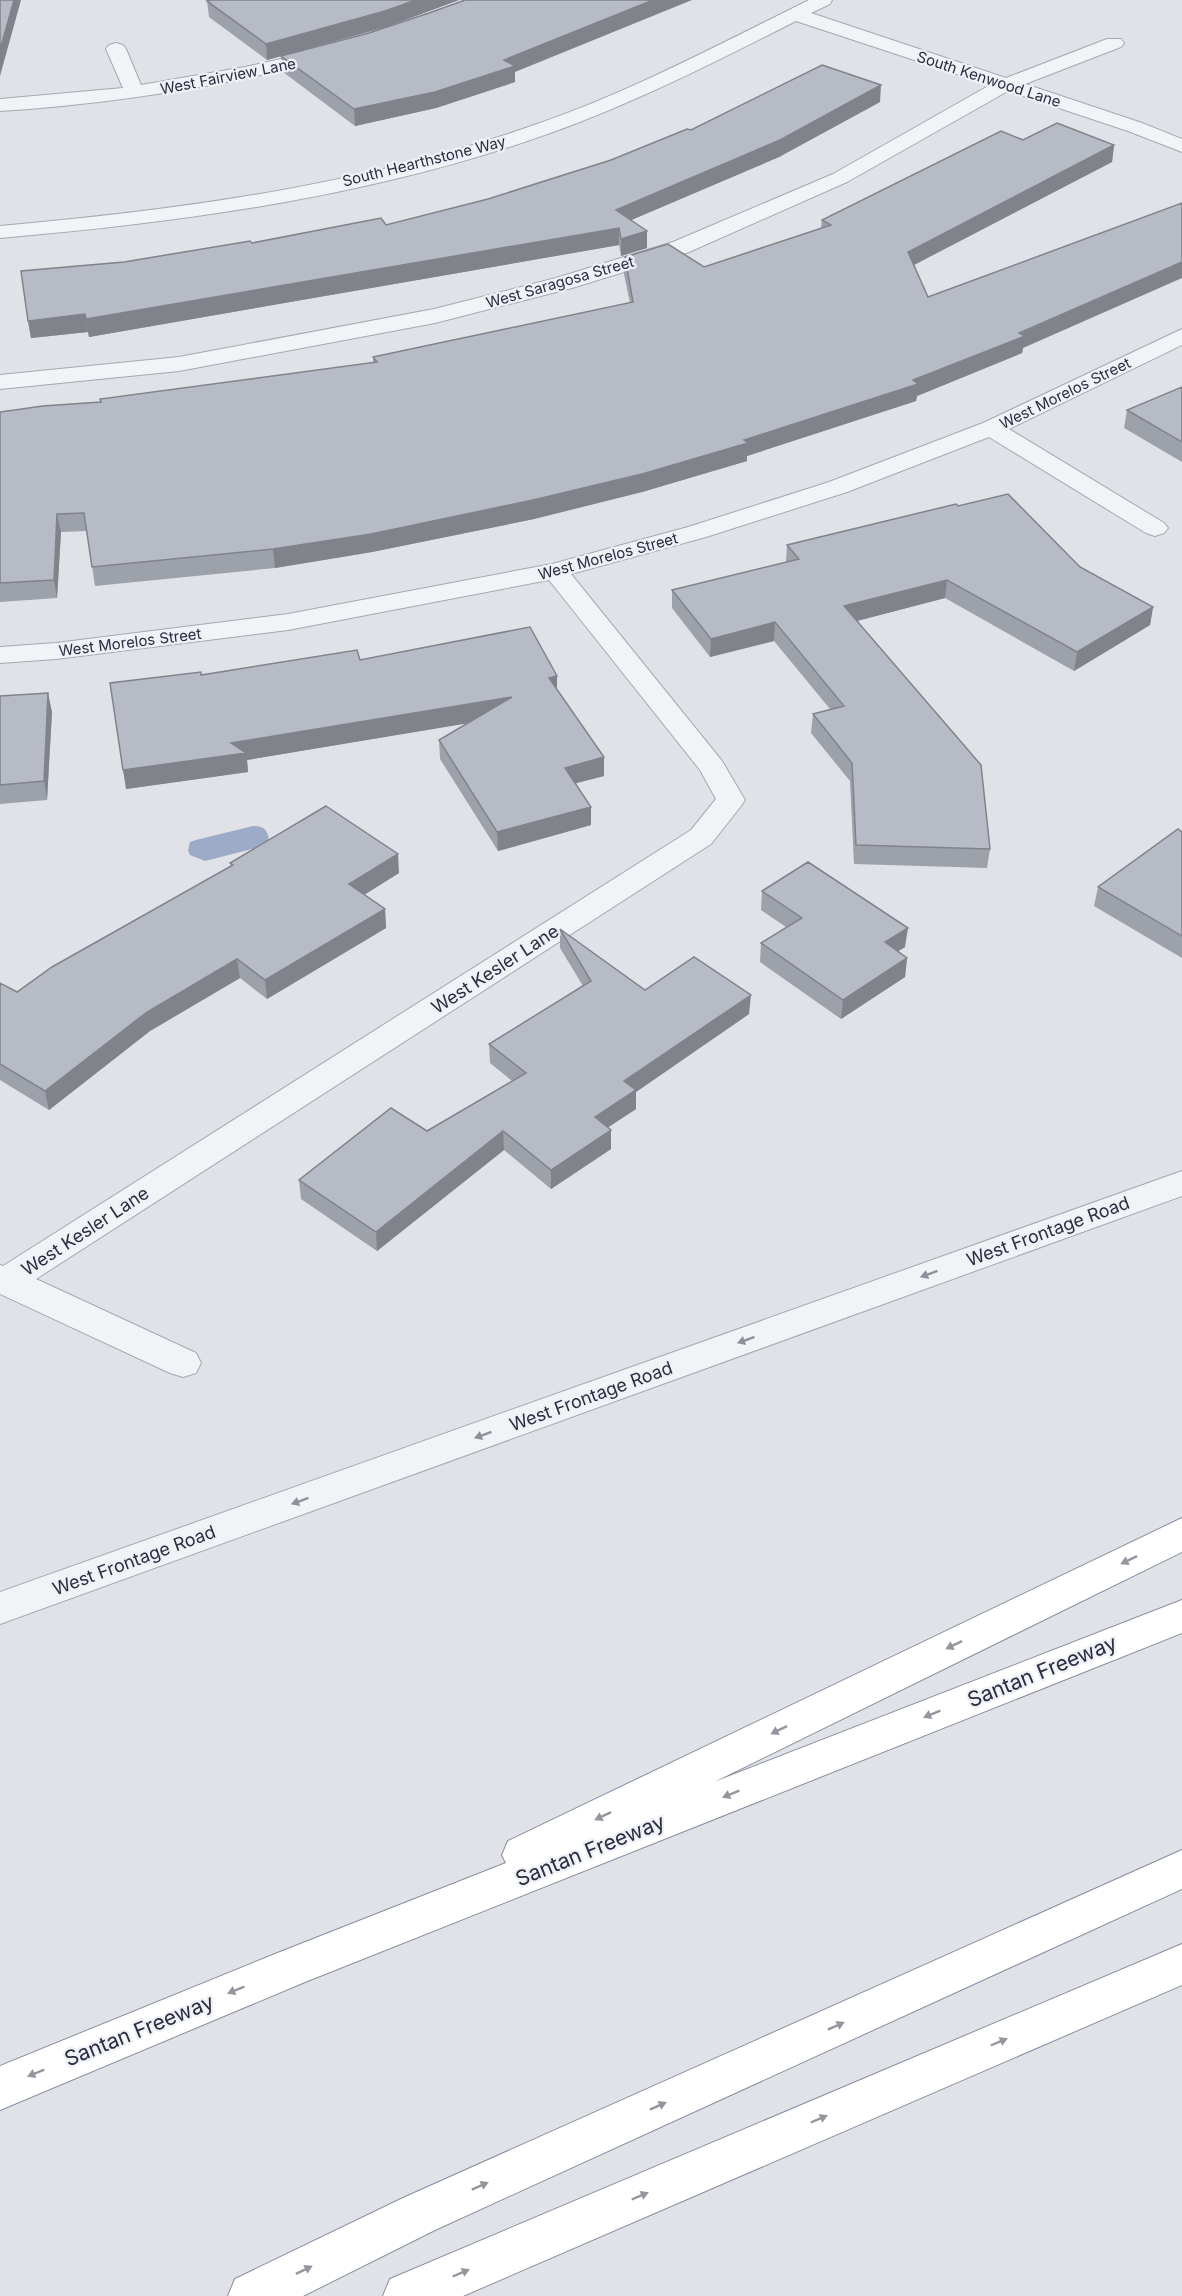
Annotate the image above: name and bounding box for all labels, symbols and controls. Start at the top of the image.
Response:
street label: South Kenwood Lane [915,47,1063,111]
street label: West Fairview Lane [159,54,297,98]
street label: South Hearthstone Way [340,131,508,191]
street label: West Saragosa Street [484,252,636,312]
street label: West Morelos Street [996,353,1134,433]
street label: West Morelos Street [536,528,680,584]
street label: West Morelos Street [58,624,203,660]
street label: West Kesler Lane [428,920,562,1018]
street label: West Kesler Lane [18,1182,152,1280]
street label: West Frontage Road [964,1192,1132,1270]
one-way arrow [920,1269,938,1279]
one-way arrow [737,1336,755,1345]
street label: West Frontage Road [507,1357,675,1435]
one-way arrow [474,1430,492,1440]
one-way arrow [291,1496,309,1506]
street label: West Frontage Road [50,1521,218,1599]
one-way arrow [1121,1555,1138,1564]
street label: Santan Freeway [964,1630,1120,1712]
one-way arrow [945,1640,963,1650]
one-way arrow [923,1710,941,1720]
one-way arrow [770,1726,787,1735]
one-way arrow [722,1789,740,1799]
street label: Santan Freeway [512,1809,668,1891]
one-way arrow [595,1811,612,1820]
one-way arrow [227,1986,245,1995]
street label: Santan Freeway [61,1989,217,2071]
one-way arrow [827,2021,844,2030]
one-way arrow [990,2037,1008,2047]
one-way arrow [27,2068,45,2078]
one-way arrow [649,2101,667,2110]
one-way arrow [811,2114,829,2124]
one-way arrow [472,2182,489,2191]
one-way arrow [632,2191,650,2201]
one-way arrow [296,2266,313,2275]
one-way arrow [452,2268,470,2277]

